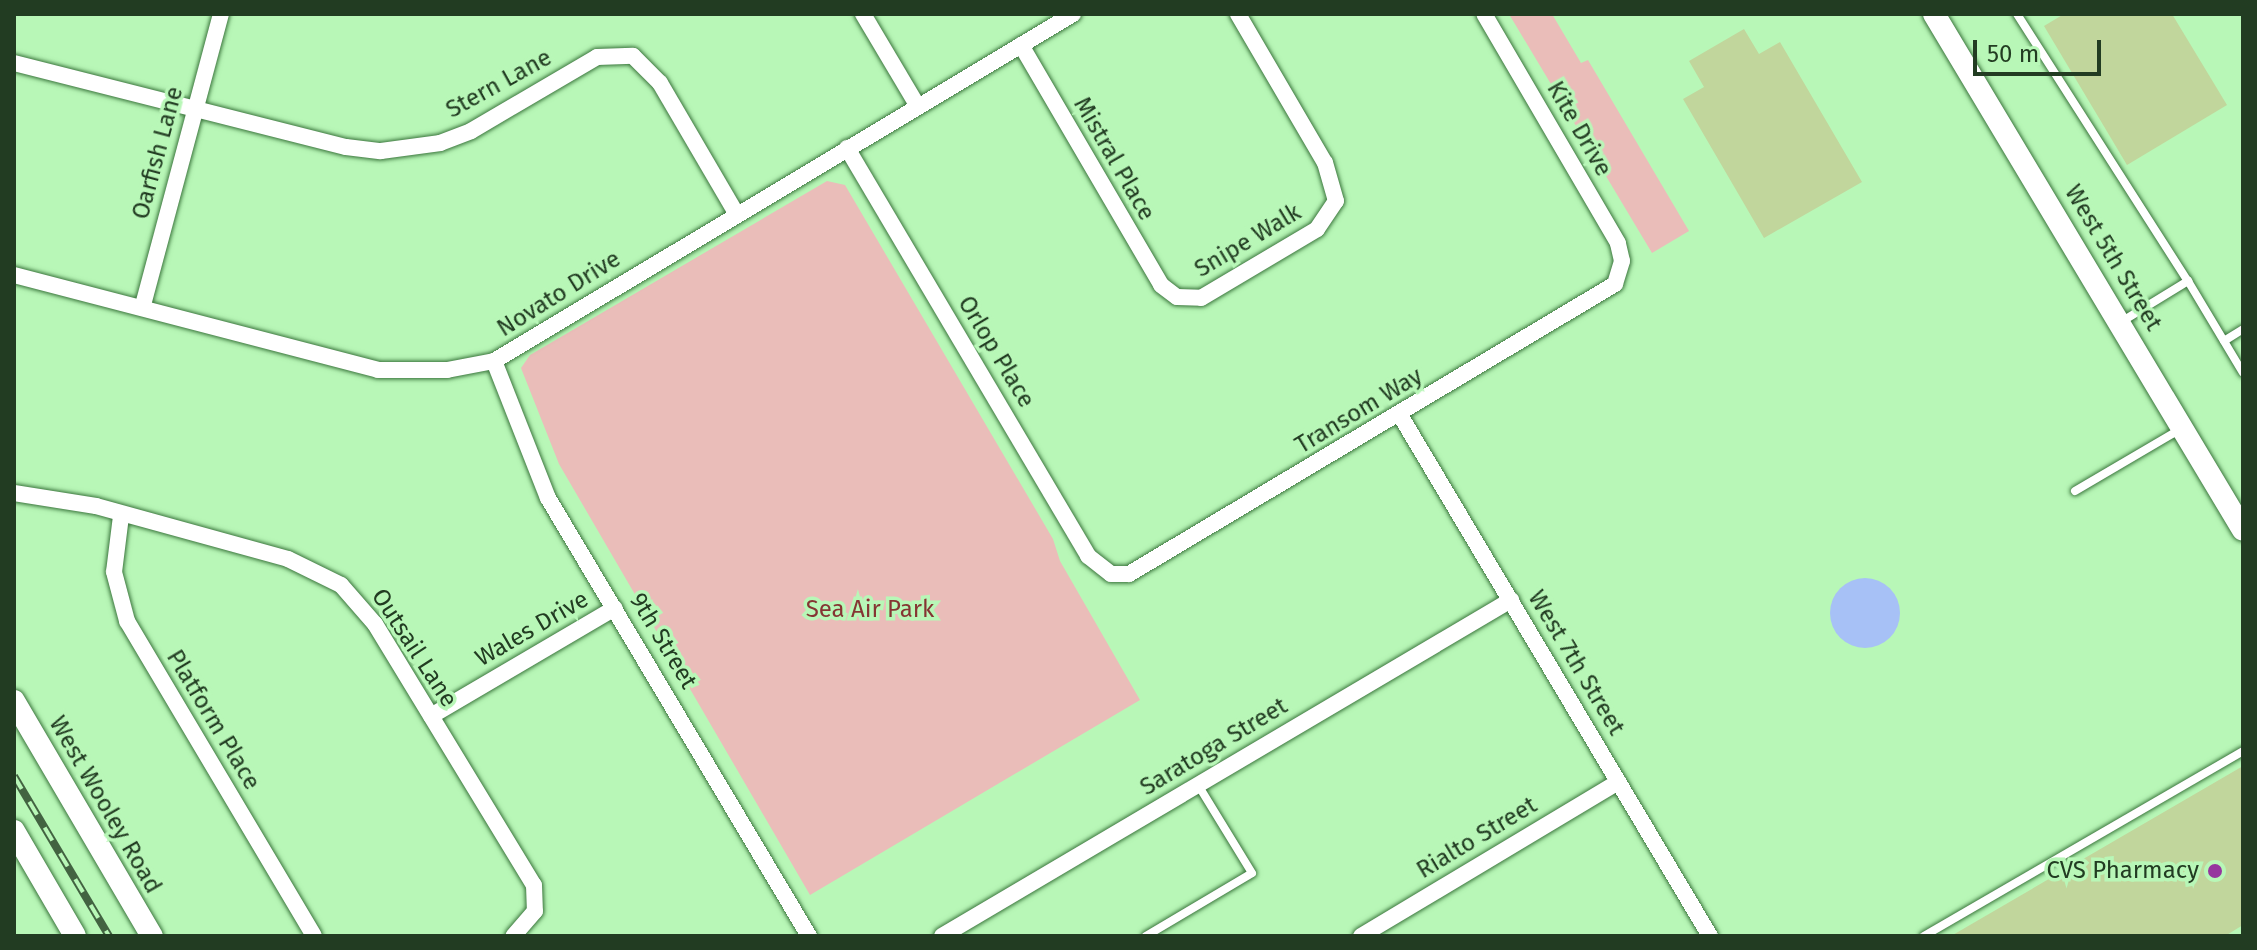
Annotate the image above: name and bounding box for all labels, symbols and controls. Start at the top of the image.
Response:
scale bar [1977,24,2105,74]
text: 50 m [1987,40,2039,68]
street label: Stern Lane [441,43,557,125]
street label: Kite Drive [1540,76,1618,182]
street label: Oarfish Lane [126,84,190,222]
street label: Mistral Place [1067,92,1161,226]
street label: West 5th Street [2058,180,2168,336]
street label: Snipe Walk [1190,198,1306,284]
street label: Novato Drive [492,245,626,343]
street label: Orlop Place [951,291,1041,413]
street label: Transom Way [1290,362,1428,460]
street label: Outsail Lane [365,583,463,713]
street label: Wales Drive [470,585,594,673]
street label: West 7th Street [1521,585,1631,741]
street label: 9th Street [623,588,703,694]
park label: Sea Air Park [806,596,934,624]
street label: Platform Place [160,645,266,795]
street label: Saratoga Street [1135,692,1293,802]
street label: West Wooley Road [43,711,167,899]
street label: Rialto Street [1412,791,1542,885]
place label: CVS Pharmacy [2046,857,2199,885]
marker: CVS Pharmacy [2206,862,2224,880]

